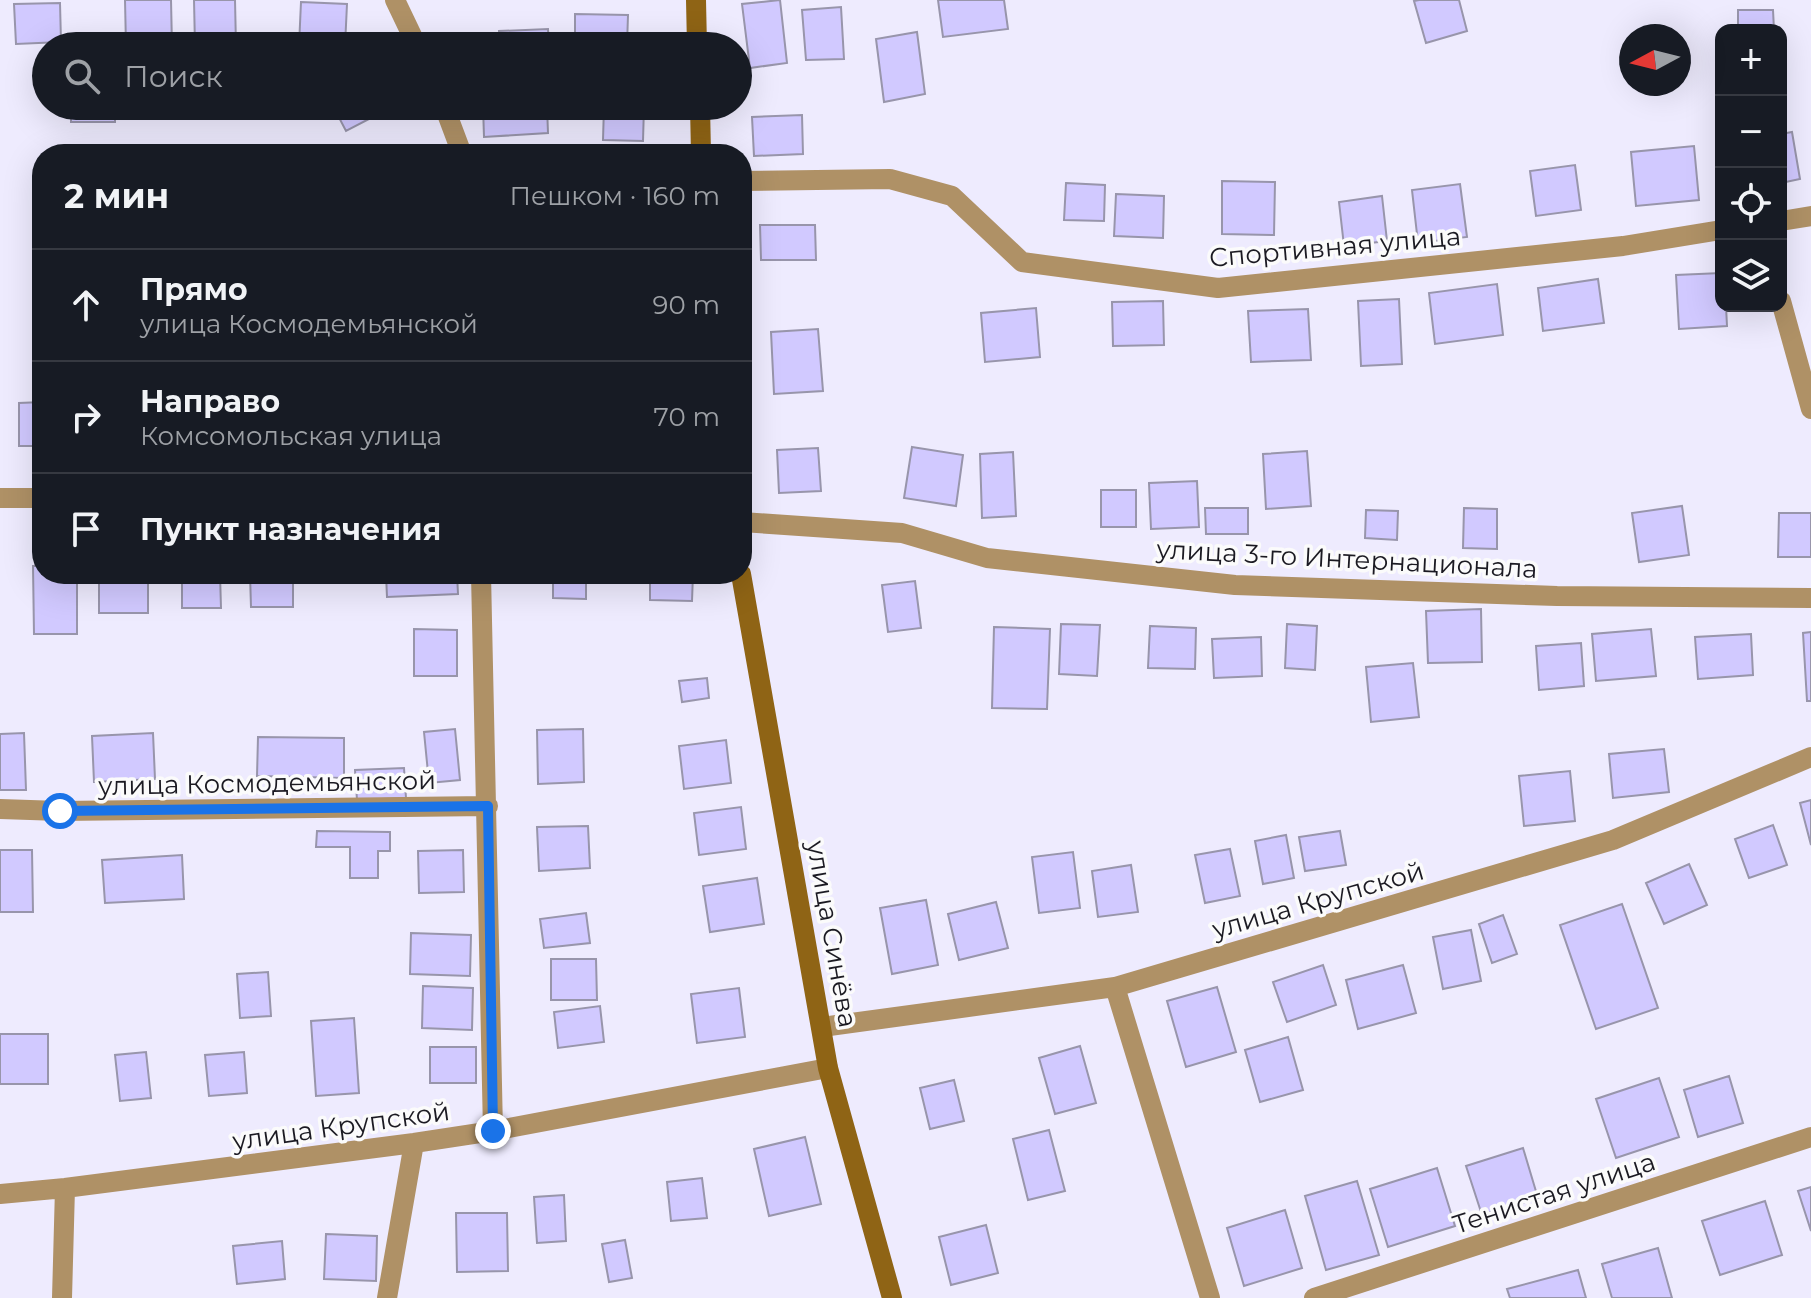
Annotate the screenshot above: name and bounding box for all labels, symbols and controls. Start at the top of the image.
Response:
north arrow [1619,24,1691,96]
map controls [1715,24,1787,312]
button: + [1715,24,1787,96]
search box [32,32,752,120]
icon: search [60,54,104,98]
text: Поиск [124,58,223,95]
button: − [1715,96,1787,168]
button: locate [1715,168,1787,240]
text: 2 мин [64,175,169,217]
text: Пешком · 160 m [510,180,720,212]
street label: Спортивная улица [1208,220,1462,274]
button: layers [1715,240,1787,312]
text: Прямо [140,271,248,308]
icon: ahead [64,283,108,327]
text: 90 m [653,289,720,321]
text: улица Космодемьянской [140,308,478,340]
text: Направо [140,383,280,420]
icon: right [64,395,108,439]
text: 70 m [654,401,720,433]
text: Комсомольская улица [140,420,442,452]
icon: arrive [64,507,108,551]
text: Пункт назначения [140,511,441,548]
street label: улица 3-го Интернационала [1155,533,1538,585]
street label: улица Космодемьянской [97,764,436,802]
route start [42,793,78,829]
street label: улица Синёва [800,837,864,1030]
street label: улица Крупской [1207,854,1428,946]
street label: улица Крупской [229,1095,452,1157]
route end [475,1113,511,1149]
street label: Тенистая улица [1449,1145,1659,1241]

